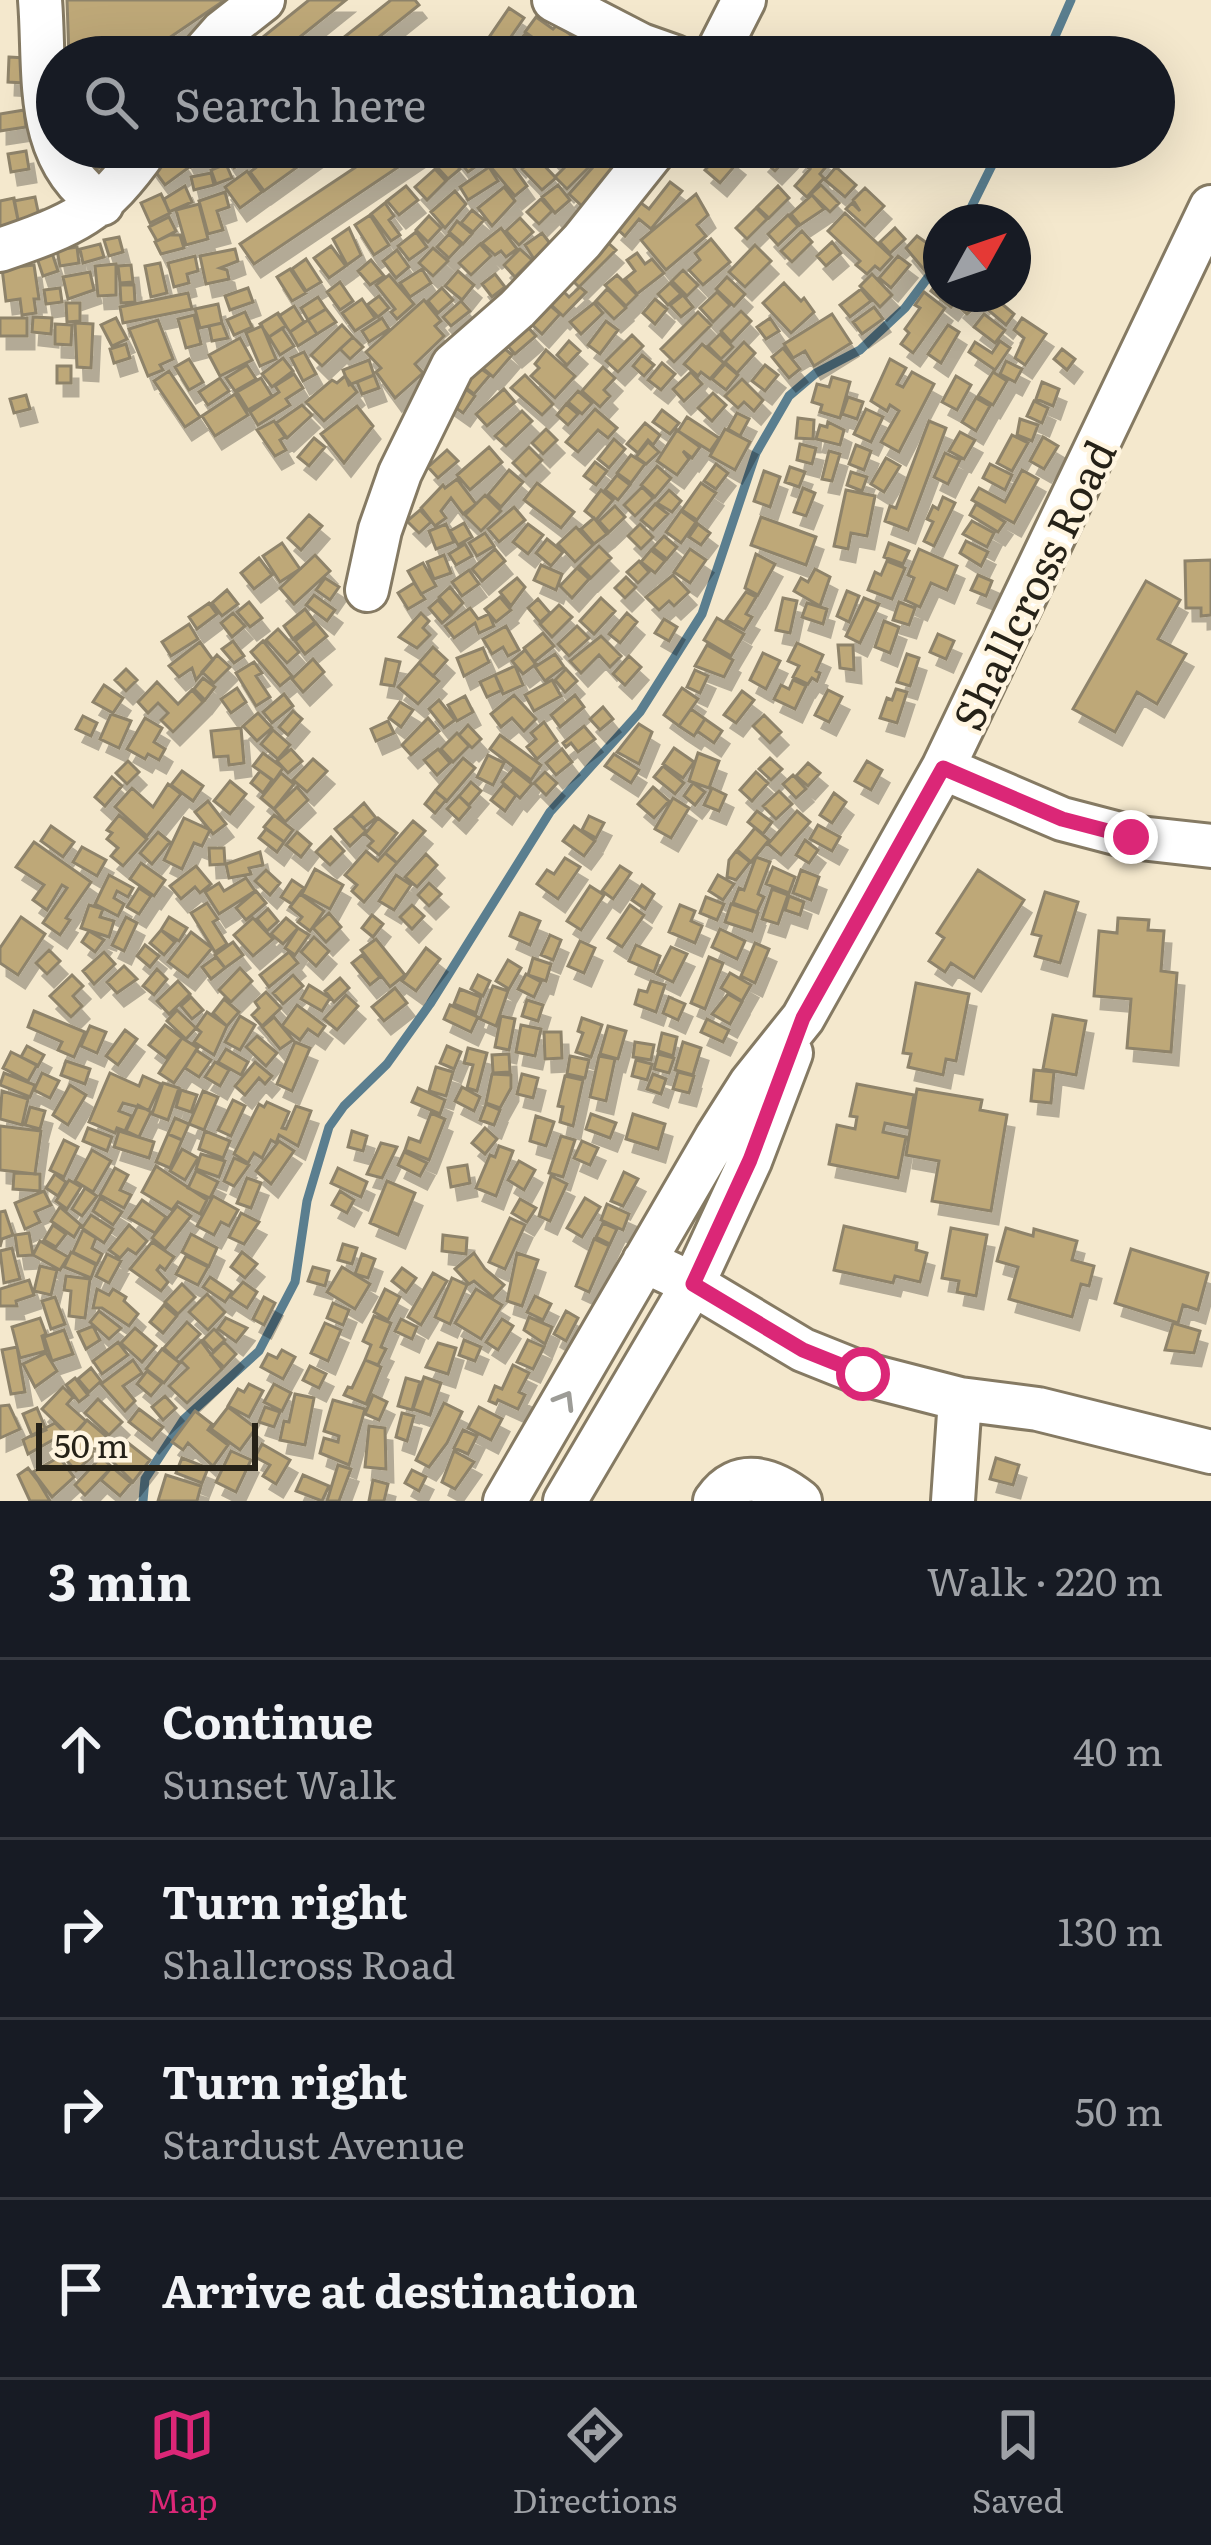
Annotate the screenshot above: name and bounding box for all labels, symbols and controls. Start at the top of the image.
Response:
search box [36,36,1175,168]
icon: search [78,69,144,135]
text: Search here [174,69,426,136]
north arrow [923,204,1031,312]
street label: Shallcross Road [935,428,1129,740]
route end [1104,810,1158,864]
route start [836,1347,890,1401]
one-way arrow [551,1392,573,1413]
scale bar [36,1417,258,1470]
text: 50 m [54,1419,128,1468]
text: 3 min [48,1541,192,1617]
text: Walk · 220 m [927,1550,1163,1608]
text: Continue [162,1686,373,1753]
icon: ahead [48,1716,114,1782]
text: 40 m [1073,1720,1163,1778]
text: Sunset Walk [162,1753,396,1811]
text: Turn right [162,1866,408,1933]
icon: right [48,1896,114,1962]
text: 130 m [1058,1900,1163,1958]
text: Shallcross Road [162,1933,455,1991]
text: Turn right [162,2046,408,2113]
icon: right [48,2076,114,2142]
text: 50 m [1075,2080,1163,2138]
text: Stardust Avenue [162,2113,465,2171]
text: Arrive at destination [162,2255,638,2322]
icon: arrive [48,2256,114,2322]
tab: Map [147,2402,218,2523]
tab: Directions [512,2402,677,2523]
tab: Saved [972,2402,1064,2523]

